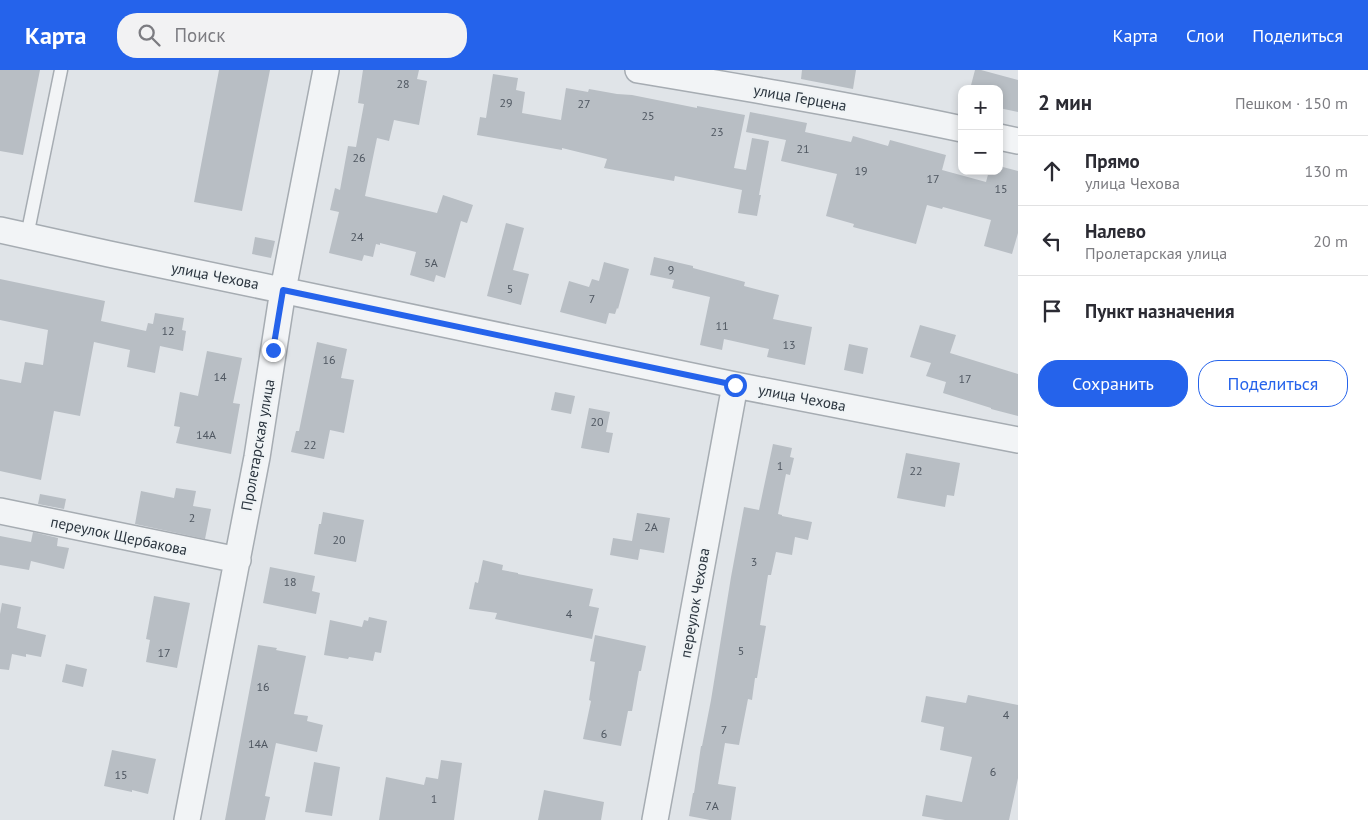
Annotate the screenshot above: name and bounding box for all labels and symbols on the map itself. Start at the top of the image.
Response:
house number: 28 [396,76,410,91]
street label: улица Герцена [752,80,848,115]
house number: 29 [499,95,513,110]
house number: 27 [577,96,591,111]
house number: 25 [641,108,655,123]
house number: 23 [710,124,724,139]
house number: 21 [796,141,810,156]
house number: 26 [352,150,366,165]
house number: 19 [854,163,868,178]
house number: 17 [926,171,940,186]
house number: 15 [994,181,1008,196]
house number: 24 [350,229,364,244]
house number: 5А [424,255,438,270]
street label: улица Чехова [170,258,261,293]
house number: 9 [668,262,674,277]
house number: 5 [507,281,513,296]
house number: 7 [589,291,595,306]
house number: 11 [715,318,729,333]
house number: 12 [161,323,175,338]
house number: 13 [782,337,796,352]
route end [262,339,285,362]
house number: 16 [322,352,336,367]
house number: 14 [213,369,227,384]
house number: 17 [958,371,972,386]
route start [724,374,747,397]
street label: Пролетарская улица [237,378,278,512]
street label: улица Чехова [757,380,848,415]
house number: 20 [590,414,604,429]
house number: 14А [196,427,216,442]
house number: 22 [303,437,317,452]
house number: 1 [777,458,783,473]
house number: 22 [909,463,923,478]
house number: 2 [189,510,195,525]
street label: переулок Щербакова [49,512,189,559]
house number: 2А [644,519,658,534]
house number: 20 [332,532,346,547]
street label: переулок Чехова [675,546,714,659]
house number: 3 [751,554,757,569]
house number: 18 [283,574,297,589]
house number: 4 [566,606,573,621]
house number: 5 [738,643,744,658]
house number: 17 [157,645,171,660]
house number: 16 [256,679,270,694]
house number: 4 [1003,707,1010,722]
house number: 7 [721,722,727,737]
house number: 6 [601,726,607,741]
house number: 14А [248,736,268,751]
house number: 6 [990,764,996,779]
house number: 15 [114,767,128,782]
house number: 1 [431,791,437,806]
house number: 7А [705,798,719,813]

